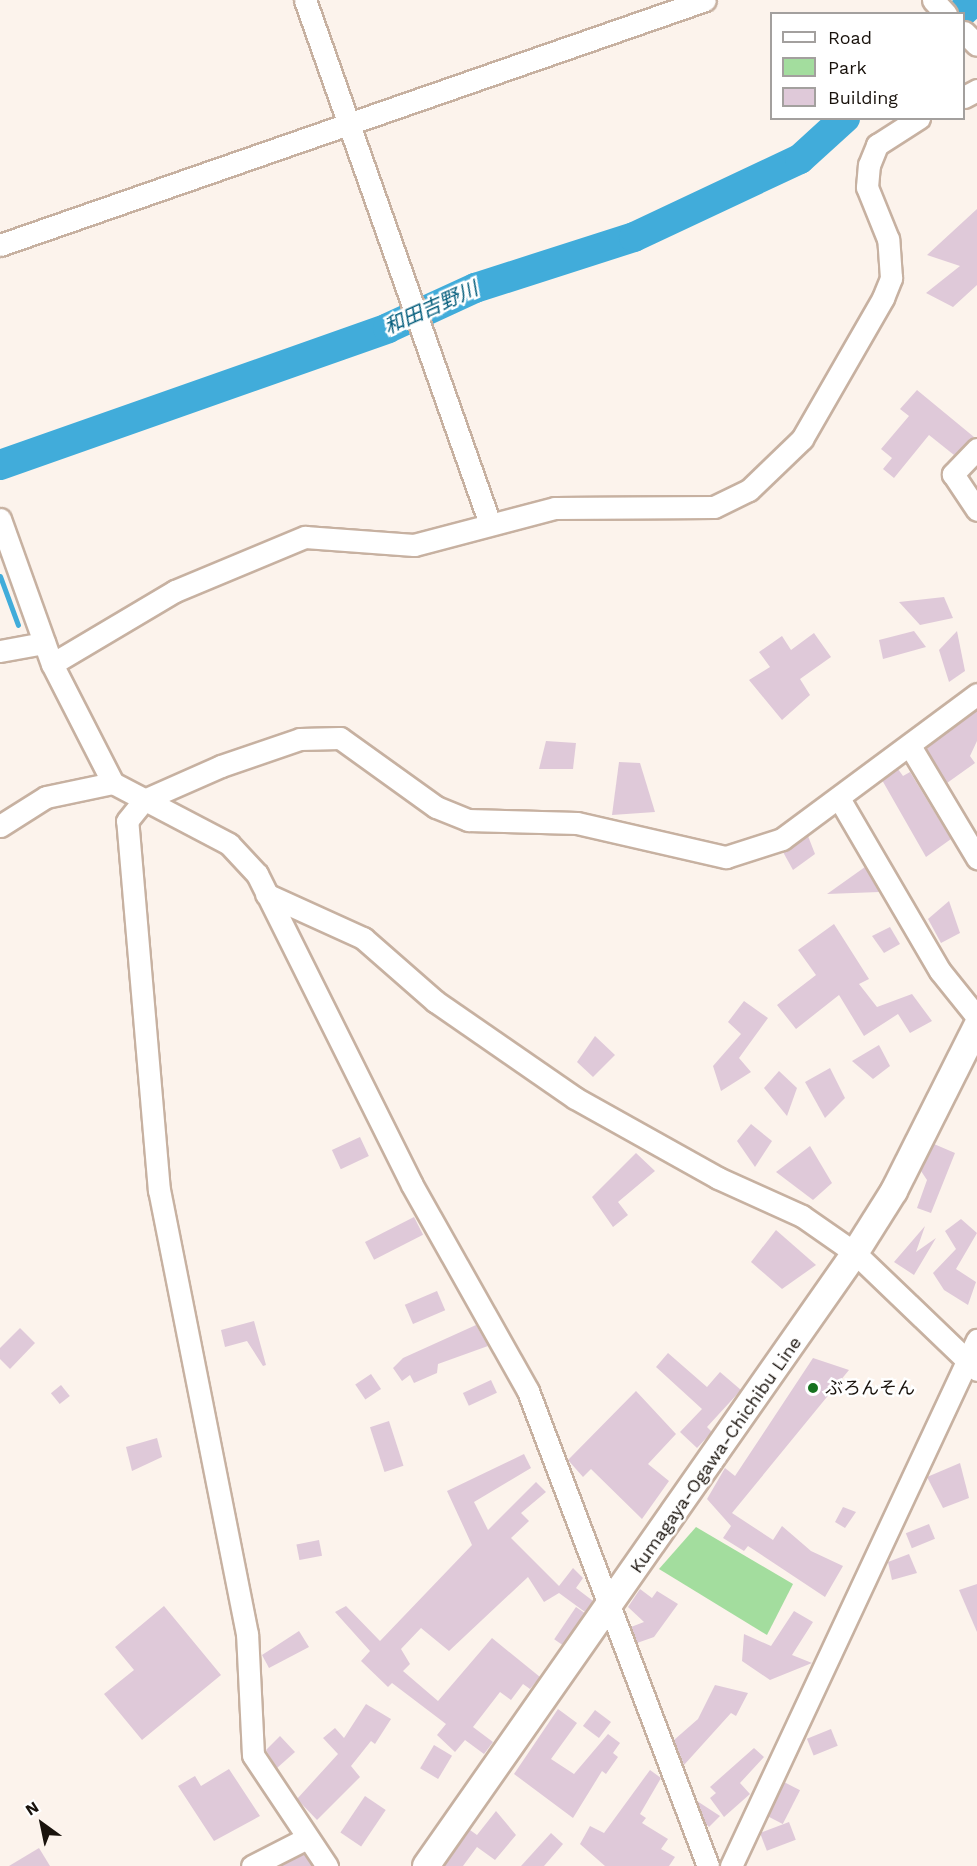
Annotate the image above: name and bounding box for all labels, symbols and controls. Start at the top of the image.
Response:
legend [770,12,965,120]
text: Road [828,27,872,48]
text: Park [828,57,867,78]
text: Building [828,87,898,108]
water label: 和田吉野川 [380,277,482,339]
street label: Kumagaya-Ogawa-Chichibu Line [626,1332,806,1578]
place label: ぶろんそん [825,1377,915,1399]
marker: ぶろんそん [806,1381,820,1395]
north arrow [12,1794,72,1854]
text: N [22,1797,42,1820]

